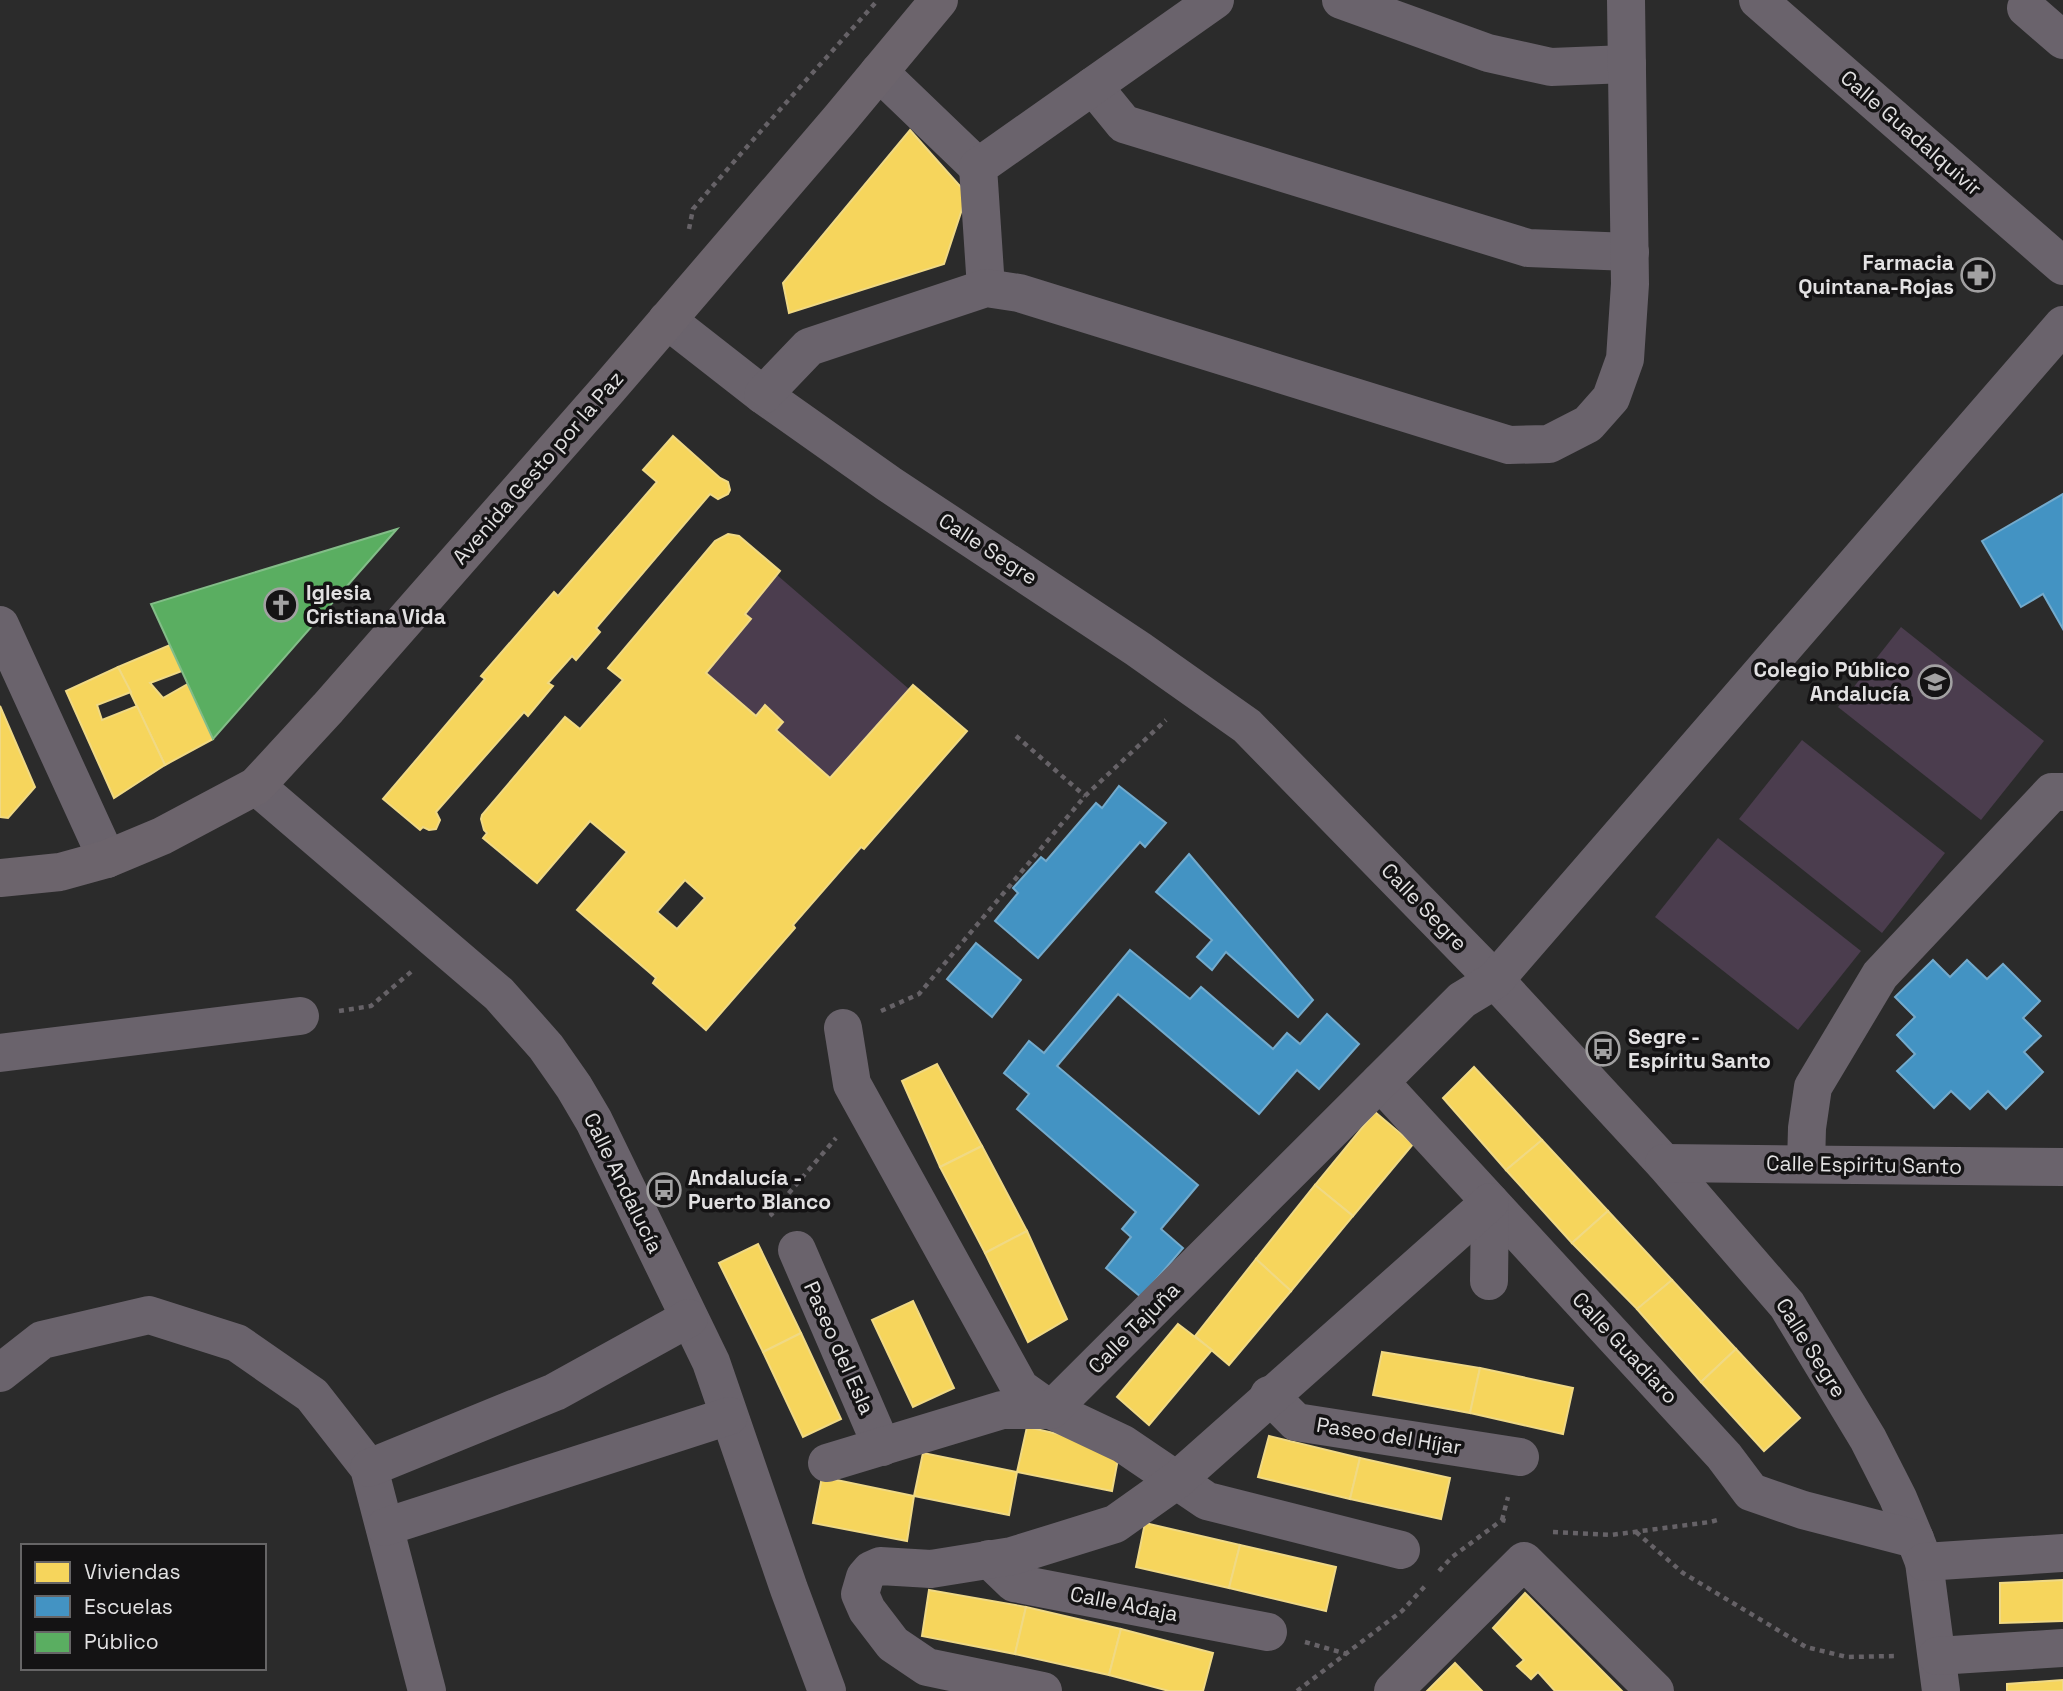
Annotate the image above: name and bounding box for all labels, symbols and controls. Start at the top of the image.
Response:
street label: Calle Guadalquivir [1835,64,1988,202]
place label: Farmacia Quintana-Rojas [1798,249,1954,300]
pharmacy icon: Farmacia Quintana-Rojas [1959,256,1997,294]
street label: Avenida Gesto por la Paz [446,365,629,570]
street label: Calle Segre [934,507,1043,591]
place label: Iglesia Cristiana Vida [306,579,446,630]
church icon: Iglesia Cristiana Vida [262,586,300,624]
place label: Colegio Público Andalucía [1753,656,1910,707]
school or university icon: Colegio Público Andalucía [1916,663,1954,701]
street label: Calle Segre [1376,857,1473,956]
place label: Segre - Espíritu Santo [1628,1023,1771,1074]
bus stop icon: Segre - Espíritu Santo [1584,1030,1622,1068]
street label: Calle Andalucía [578,1108,669,1257]
street label: Calle Espiritu Santo [1766,1149,1962,1180]
place label: Andalucía - Puerto Blanco [688,1164,831,1215]
bus stop icon: Andalucía - Puerto Blanco [645,1171,683,1209]
street label: Calle Tajuña [1082,1276,1185,1379]
street label: Paseo del Esla [798,1277,881,1419]
street label: Calle Guadiaro [1567,1286,1684,1409]
street label: Calle Segre [1770,1293,1853,1403]
street label: Paseo del Híjar [1314,1411,1464,1460]
legend [21,1544,266,1670]
text: Viviendas [84,1558,181,1585]
street label: Calle Adaja [1068,1580,1180,1627]
text: Escuelas [84,1593,173,1620]
text: Público [84,1628,159,1655]

